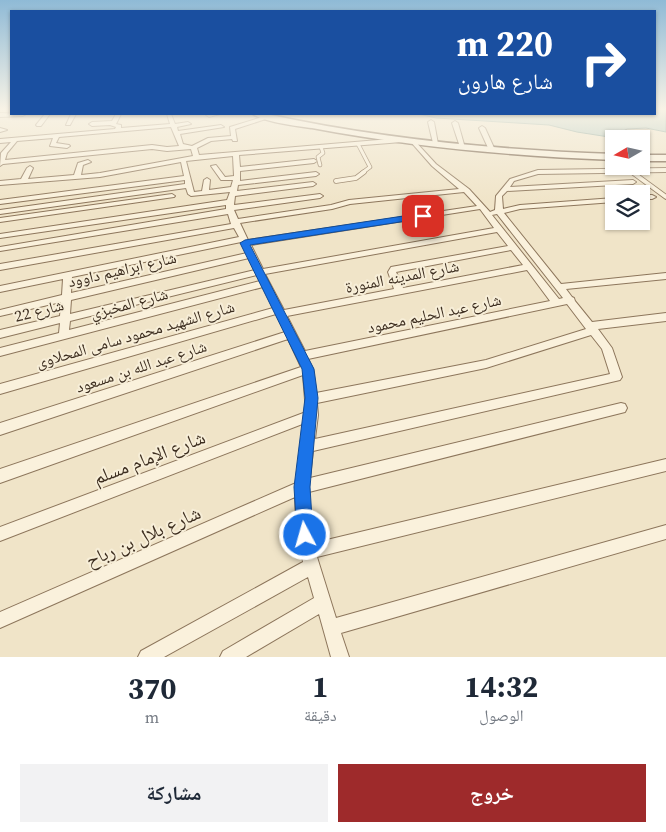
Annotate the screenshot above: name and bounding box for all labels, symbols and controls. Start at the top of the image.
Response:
text: 220 m [457,20,553,68]
icon: right [571,30,636,95]
text: شارع هارون [458,66,553,96]
north arrow [605,130,650,175]
map controls [605,130,650,230]
button: layers [605,185,650,230]
pin [402,195,444,237]
icon: arrive [409,202,437,230]
street label: شارع ابراهيم داوود [66,246,178,292]
street label: شارع المدينه المنورة [343,254,461,298]
street label: شارع المخبزي [88,282,171,326]
street label: شارع عبد الحليم محمود [365,288,503,338]
street label: شارع 22 [12,293,66,327]
street label: شارع الشهيد محمود سامى المحلاوى [33,295,237,373]
street label: شارع عبد الله بن مسعود [73,334,209,398]
street label: شارع الإمام مسلم [89,424,209,491]
street label: شارع بلال بن رباح [81,499,205,573]
position arrow [278,508,330,560]
text: 1 [312,666,329,707]
text: 14:32 [464,666,538,707]
text: 370 [128,668,176,709]
text: دقيقة [304,704,337,726]
text: الوصول [479,704,523,726]
text: m [145,706,159,728]
button: مشاركة [20,764,328,822]
button: خروج [338,764,646,822]

